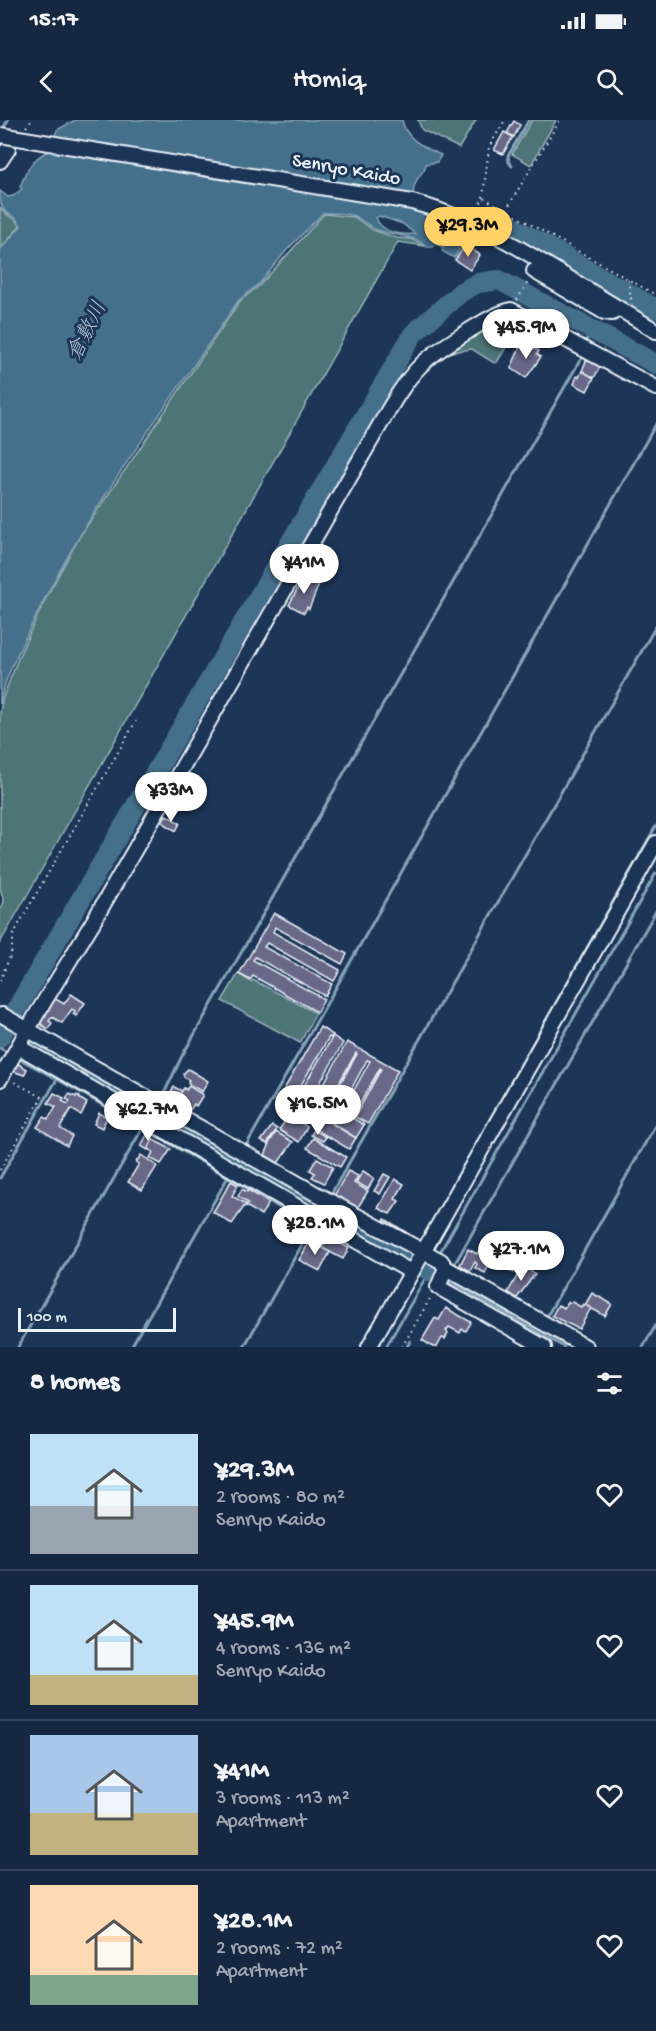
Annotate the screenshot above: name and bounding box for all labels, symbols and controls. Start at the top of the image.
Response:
text: 15:17 [30,8,78,34]
icon: back [30,65,63,98]
text: Homiq [293,65,363,97]
icon: search [593,65,626,98]
street label: Senryo Kaido [290,150,402,192]
pin: ¥29.3M [419,207,517,258]
text: ¥29.3M [438,215,498,238]
water label: 倉敷川 [62,297,114,366]
pin: ¥45.9M [477,309,575,360]
text: ¥45.9M [496,317,556,340]
pin: ¥41M [268,544,340,595]
text: ¥41M [284,552,324,575]
pin: ¥33M [135,772,207,823]
text: ¥33M [149,780,193,803]
pin: ¥16.5M [269,1085,367,1136]
pin: ¥62.7M [99,1091,197,1142]
text: ¥16.5M [289,1093,347,1116]
text: ¥62.7M [118,1099,178,1122]
pin: ¥28.1M [266,1205,364,1256]
text: ¥28.1M [286,1213,344,1236]
pin: ¥27.1M [472,1231,570,1282]
text: ¥27.1M [492,1239,550,1262]
scale bar [18,1305,176,1332]
text: 100 m [27,1309,67,1328]
icon: filters [593,1367,626,1400]
text: 8 homes [30,1368,119,1399]
text: ¥29.3M [216,1456,294,1487]
icon: home [78,1458,150,1530]
icon: heart [593,1478,626,1511]
text: 2 rooms · 80 m² [216,1487,345,1510]
text: Senryo Kaido [216,1510,326,1533]
text: ¥45.9M [216,1607,293,1638]
icon: home [78,1609,150,1681]
icon: heart [593,1629,626,1662]
text: 4 rooms · 136 m² [216,1638,351,1661]
text: Senryo Kaido [216,1661,326,1684]
text: ¥41M [216,1757,269,1788]
icon: home [78,1759,150,1831]
icon: heart [593,1779,626,1812]
text: 3 rooms · 113 m² [216,1788,350,1811]
text: Apartment [216,1811,306,1834]
text: ¥28.1M [216,1907,292,1938]
icon: home [78,1909,150,1981]
icon: heart [593,1929,626,1962]
text: 2 rooms · 72 m² [216,1938,343,1961]
text: Apartment [216,1961,306,1984]

